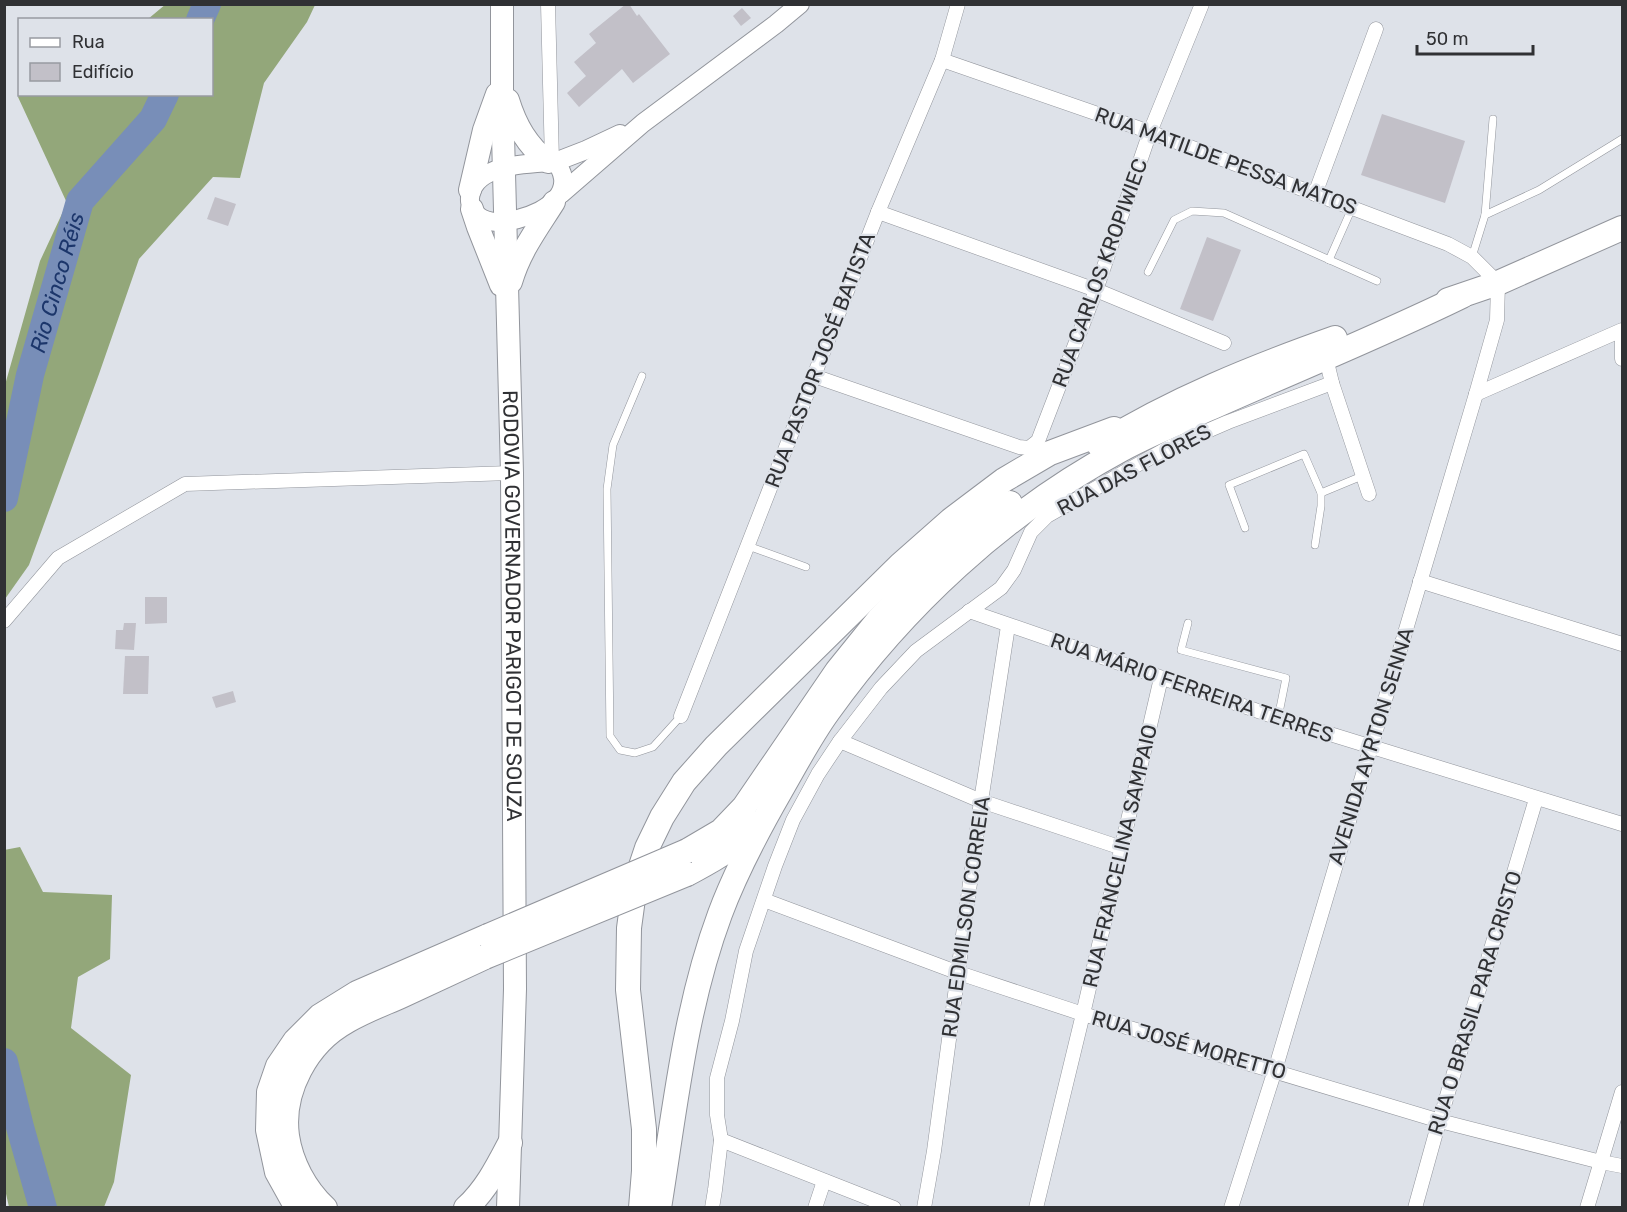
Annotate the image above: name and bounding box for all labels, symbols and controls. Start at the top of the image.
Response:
legend [18,18,213,96]
scale bar [1417,18,1532,56]
text: 50 m [1426,28,1469,50]
text: Rua [72,31,105,53]
text: Edifício [72,61,134,83]
street label: RUA MATILDE PESSA MATOS [1092,101,1361,220]
street label: RUA CARLOS KROPIWIEC [1046,155,1153,391]
water label: Rio Cinco Réis [24,209,90,356]
street label: RUA PASTOR JOSÉ BATISTA [759,229,880,491]
street label: RODOVIA GOVERNADOR PARIGOT DE SOUZA [498,390,527,822]
street label: RUA DAS FLORES [1053,418,1215,521]
street label: AVENIDA AYRTON SENNA [1322,624,1419,867]
street label: RUA MÁRIO FERREIRA TERRES [1047,627,1337,748]
street label: RUA FRANCELINA SAMPAIO [1077,722,1162,990]
street label: RUA EDMILSON CORREIA [936,795,995,1039]
street label: RUA O BRASIL PARA CRISTO [1422,868,1527,1138]
street label: RUA JOSÉ MORETTO [1089,1005,1289,1084]

